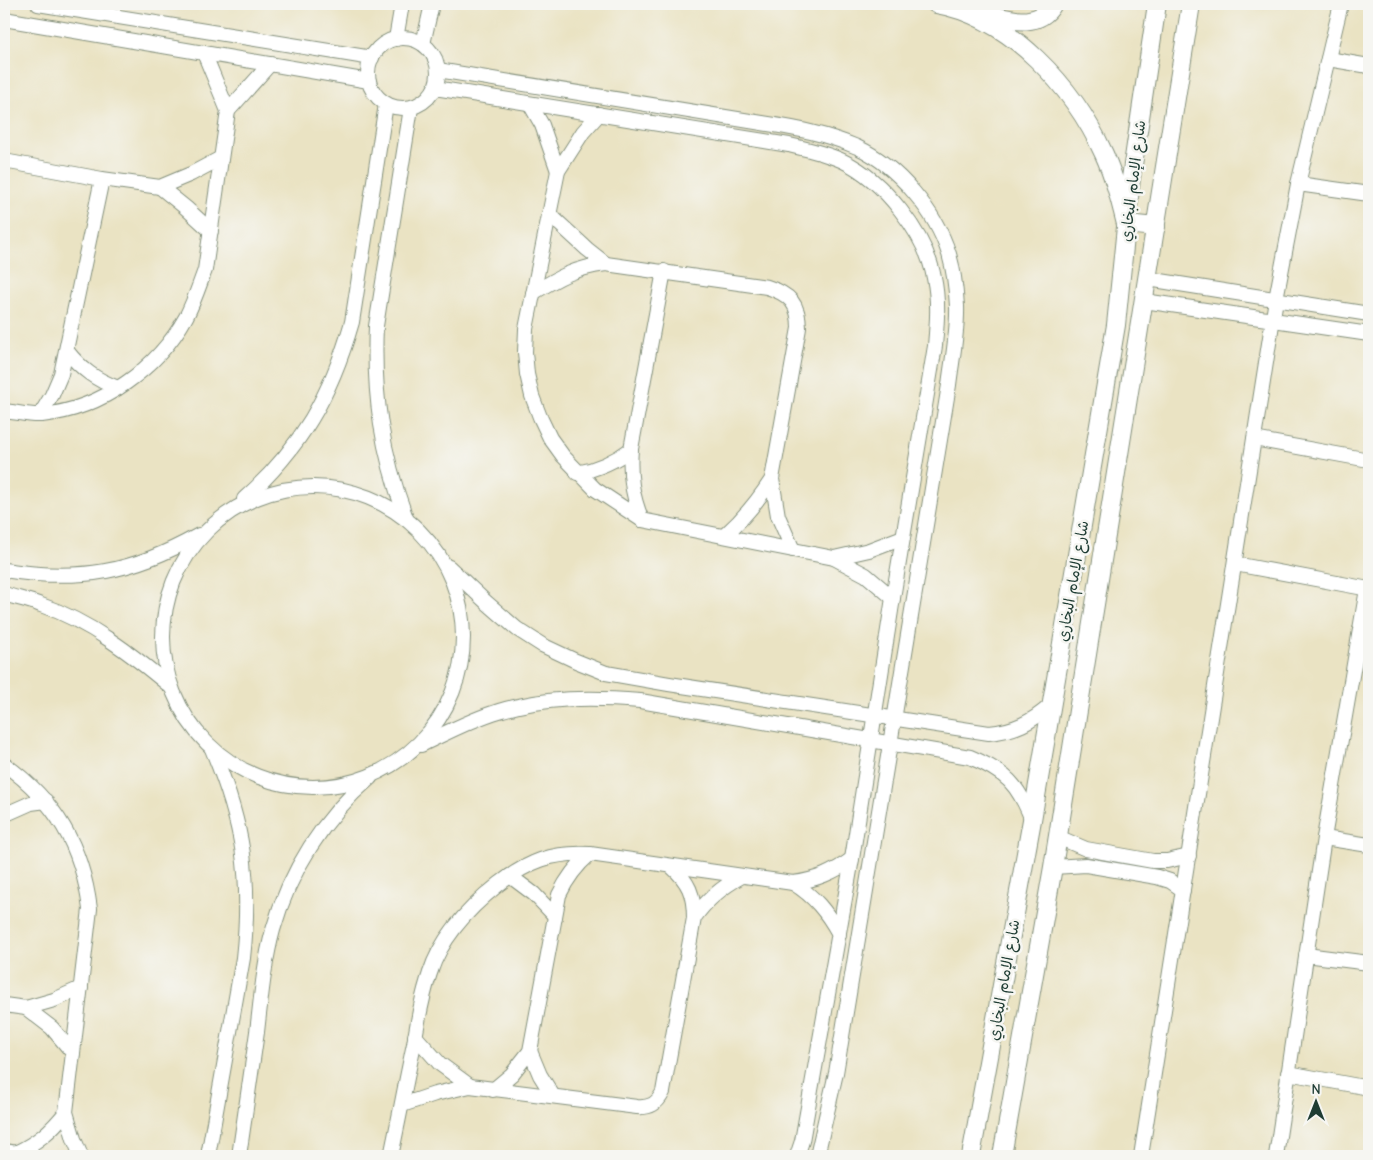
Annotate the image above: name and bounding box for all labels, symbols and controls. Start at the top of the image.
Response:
street label: شارع الإمام البخاري [1117,119,1151,243]
street label: شارع الإمام البخاري [1054,519,1094,643]
street label: شارع الإمام البخاري [985,918,1025,1042]
north arrow [1290,1078,1340,1128]
text: N [1311,1081,1321,1098]

